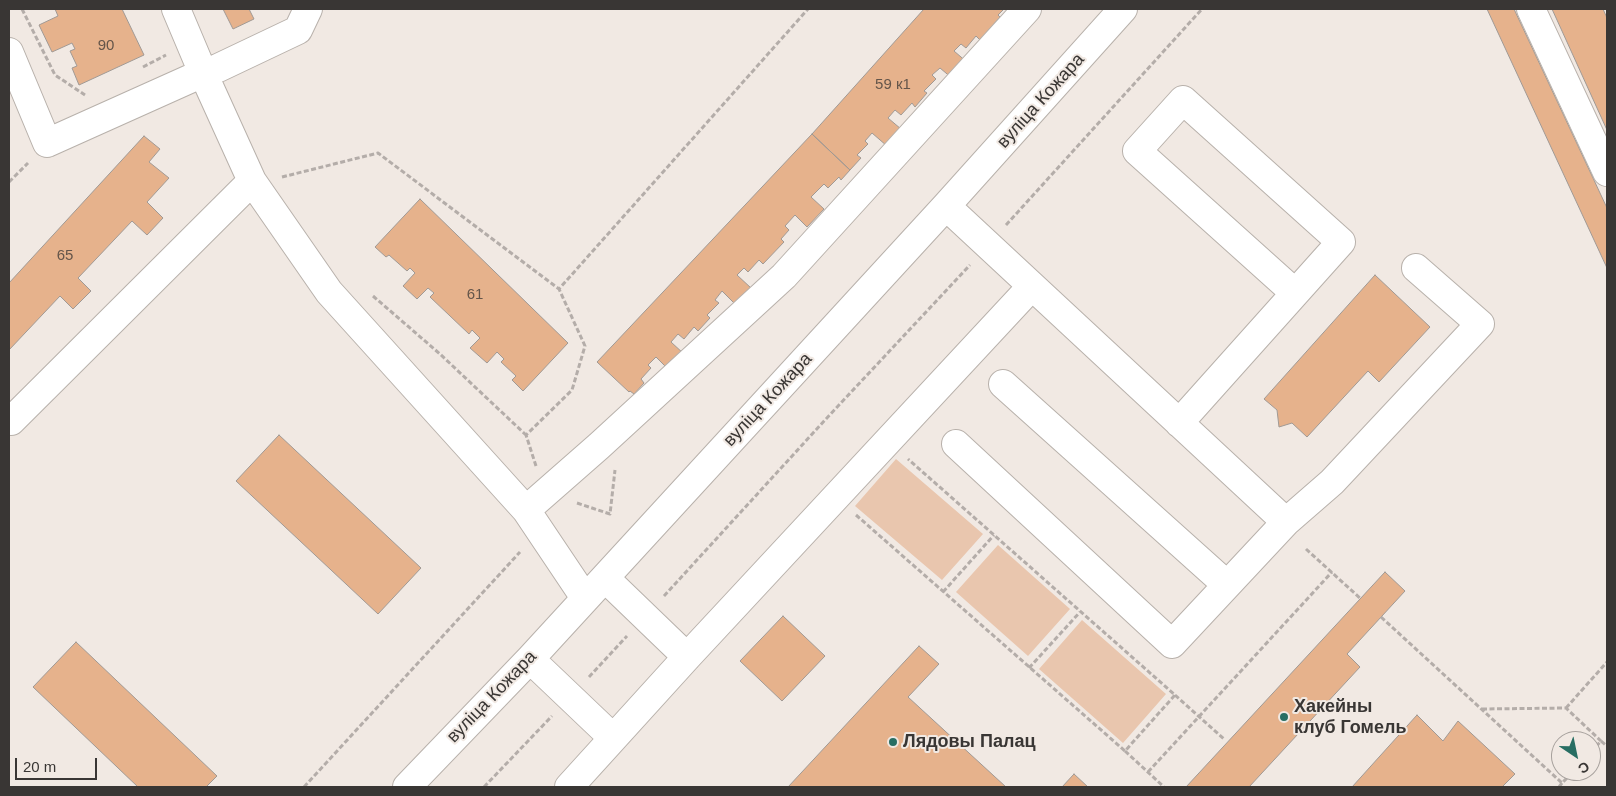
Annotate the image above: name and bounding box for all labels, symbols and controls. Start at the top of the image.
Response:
house number: 90 [98,37,114,55]
street label: вуліца Кожара [993,49,1089,153]
house number: 59 к1 [875,76,911,94]
house number: 65 [57,247,73,265]
house number: 61 [467,286,483,304]
street label: вуліца Кожара [719,349,817,451]
street label: вуліца Кожара [443,646,541,748]
place label: Хакейны клуб Гомель [1294,696,1406,739]
marker: Хакейны клуб Гомель [1278,711,1290,723]
place label: Лядовы Палац [903,731,1035,753]
north arrow [1551,731,1601,781]
marker: Лядовы Палац [887,736,899,748]
scale bar [18,748,100,780]
text: 20 m [23,758,56,775]
text: С [1575,758,1592,777]

